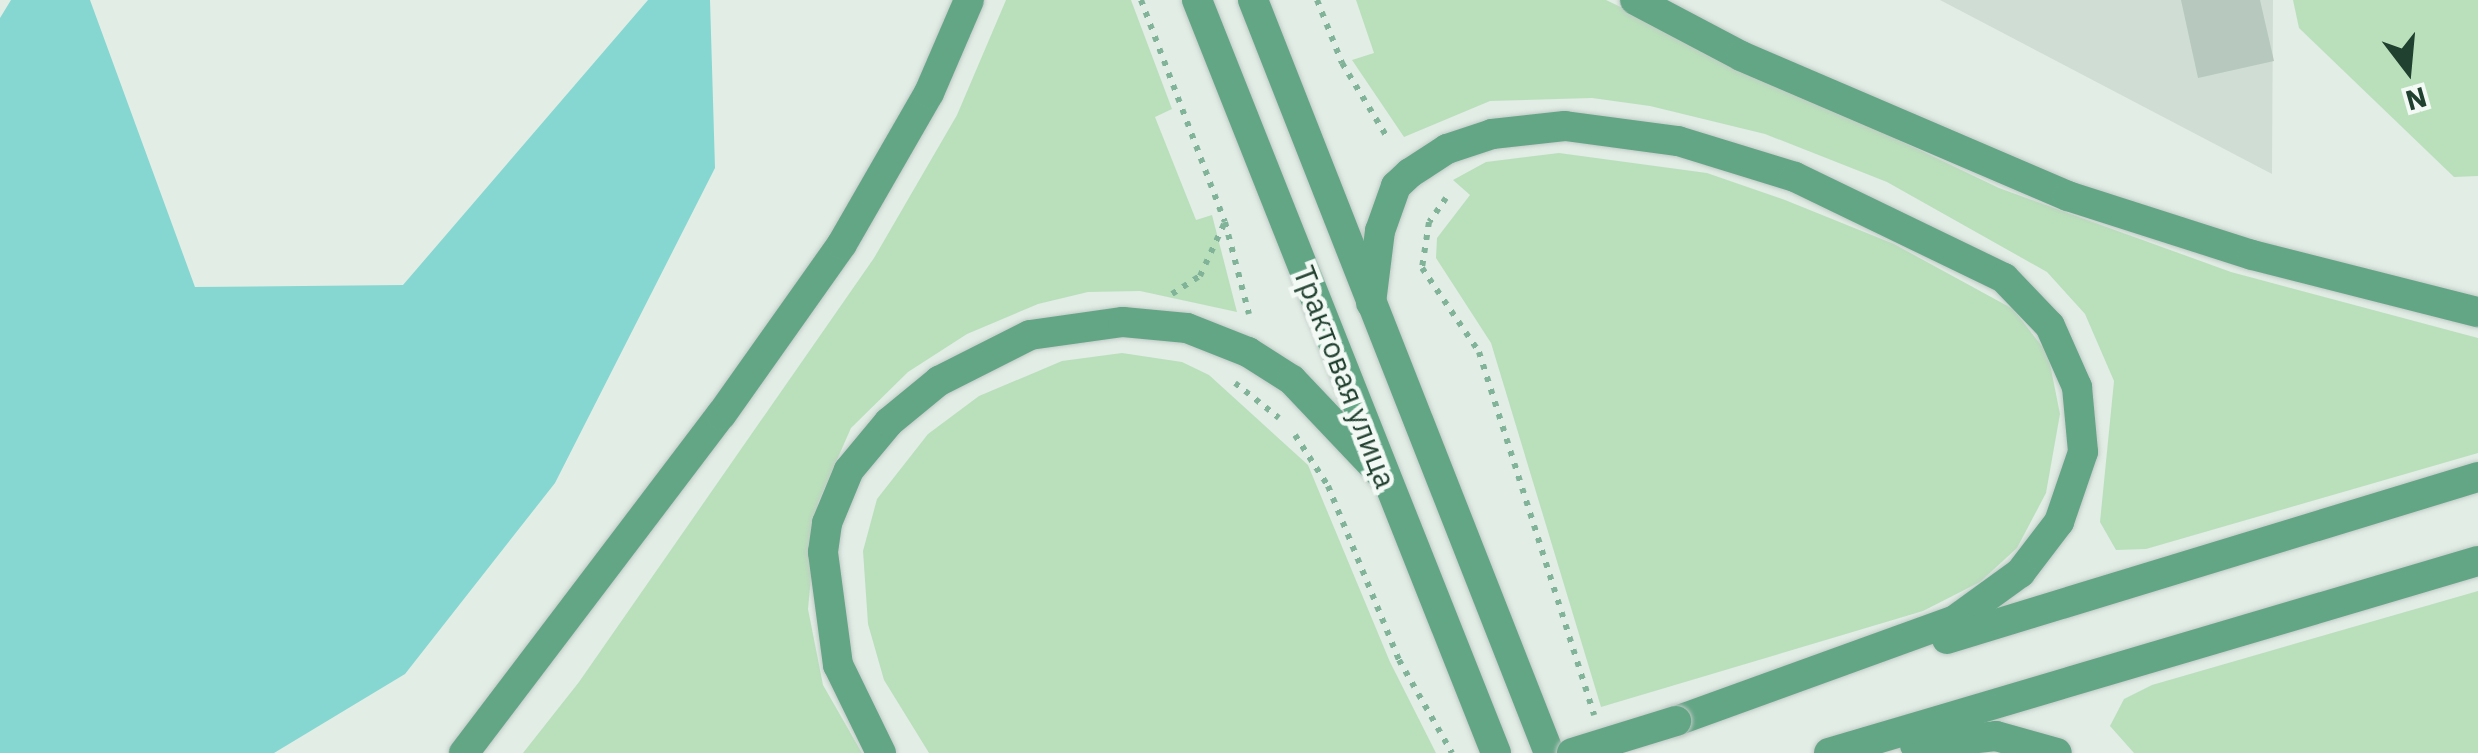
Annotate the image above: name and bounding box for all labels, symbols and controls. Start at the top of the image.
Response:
north arrow [2358,20,2458,120]
text: N [2402,79,2431,120]
street label: Трактовая улица [1286,261,1404,493]

